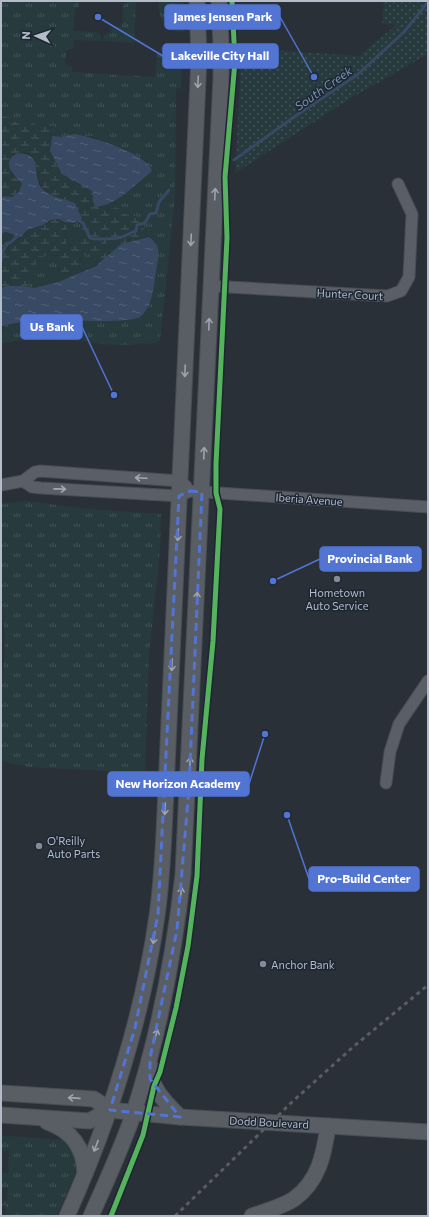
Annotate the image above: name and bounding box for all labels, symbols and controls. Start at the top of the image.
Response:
callout: James Jensen Park [165,5,280,29]
text: James Jensen Park [173,9,273,24]
north arrow [16,16,56,56]
text: N [19,31,32,40]
callout: Lakeville City Hall [163,44,278,68]
text: Lakeville City Hall [171,48,269,62]
water label: South Creek [292,63,355,113]
one-way arrow [194,75,202,88]
one-way arrow [211,188,219,201]
one-way arrow [187,233,194,246]
street label: Hunter Court [316,286,384,302]
callout: Us Bank [21,315,82,339]
one-way arrow [205,318,213,331]
text: Us Bank [30,319,74,333]
one-way arrow [181,364,188,377]
one-way arrow [200,447,208,460]
one-way arrow [135,475,148,482]
one-way arrow [53,485,66,493]
street label: Iberia Avenue [275,490,343,508]
one-way arrow [174,528,181,541]
callout: Provincial Bank [320,547,421,571]
text: Provincial Bank [327,551,413,565]
marker: Hometown Auto Service [332,574,342,584]
place label: Hometown Auto Service [305,586,369,612]
one-way arrow [193,592,200,605]
one-way arrow [168,658,176,671]
one-way arrow [186,757,193,770]
callout: New Horizon Academy [108,772,249,796]
text: New Horizon Academy [115,776,241,790]
one-way arrow [162,802,169,815]
place label: O'Reilly Auto Parts [47,834,100,860]
marker: O'Reilly Auto Parts [34,841,44,851]
callout: Pro-Build Center [309,867,419,891]
text: Pro-Build Center [317,871,411,885]
one-way arrow [177,887,185,900]
one-way arrow [150,931,158,944]
place label: Anchor Bank [271,958,335,971]
marker: Anchor Bank [258,959,268,969]
one-way arrow [153,1028,161,1041]
one-way arrow [68,1094,81,1101]
street label: Dodd Boulevard [229,1113,309,1131]
one-way arrow [92,1140,99,1153]

